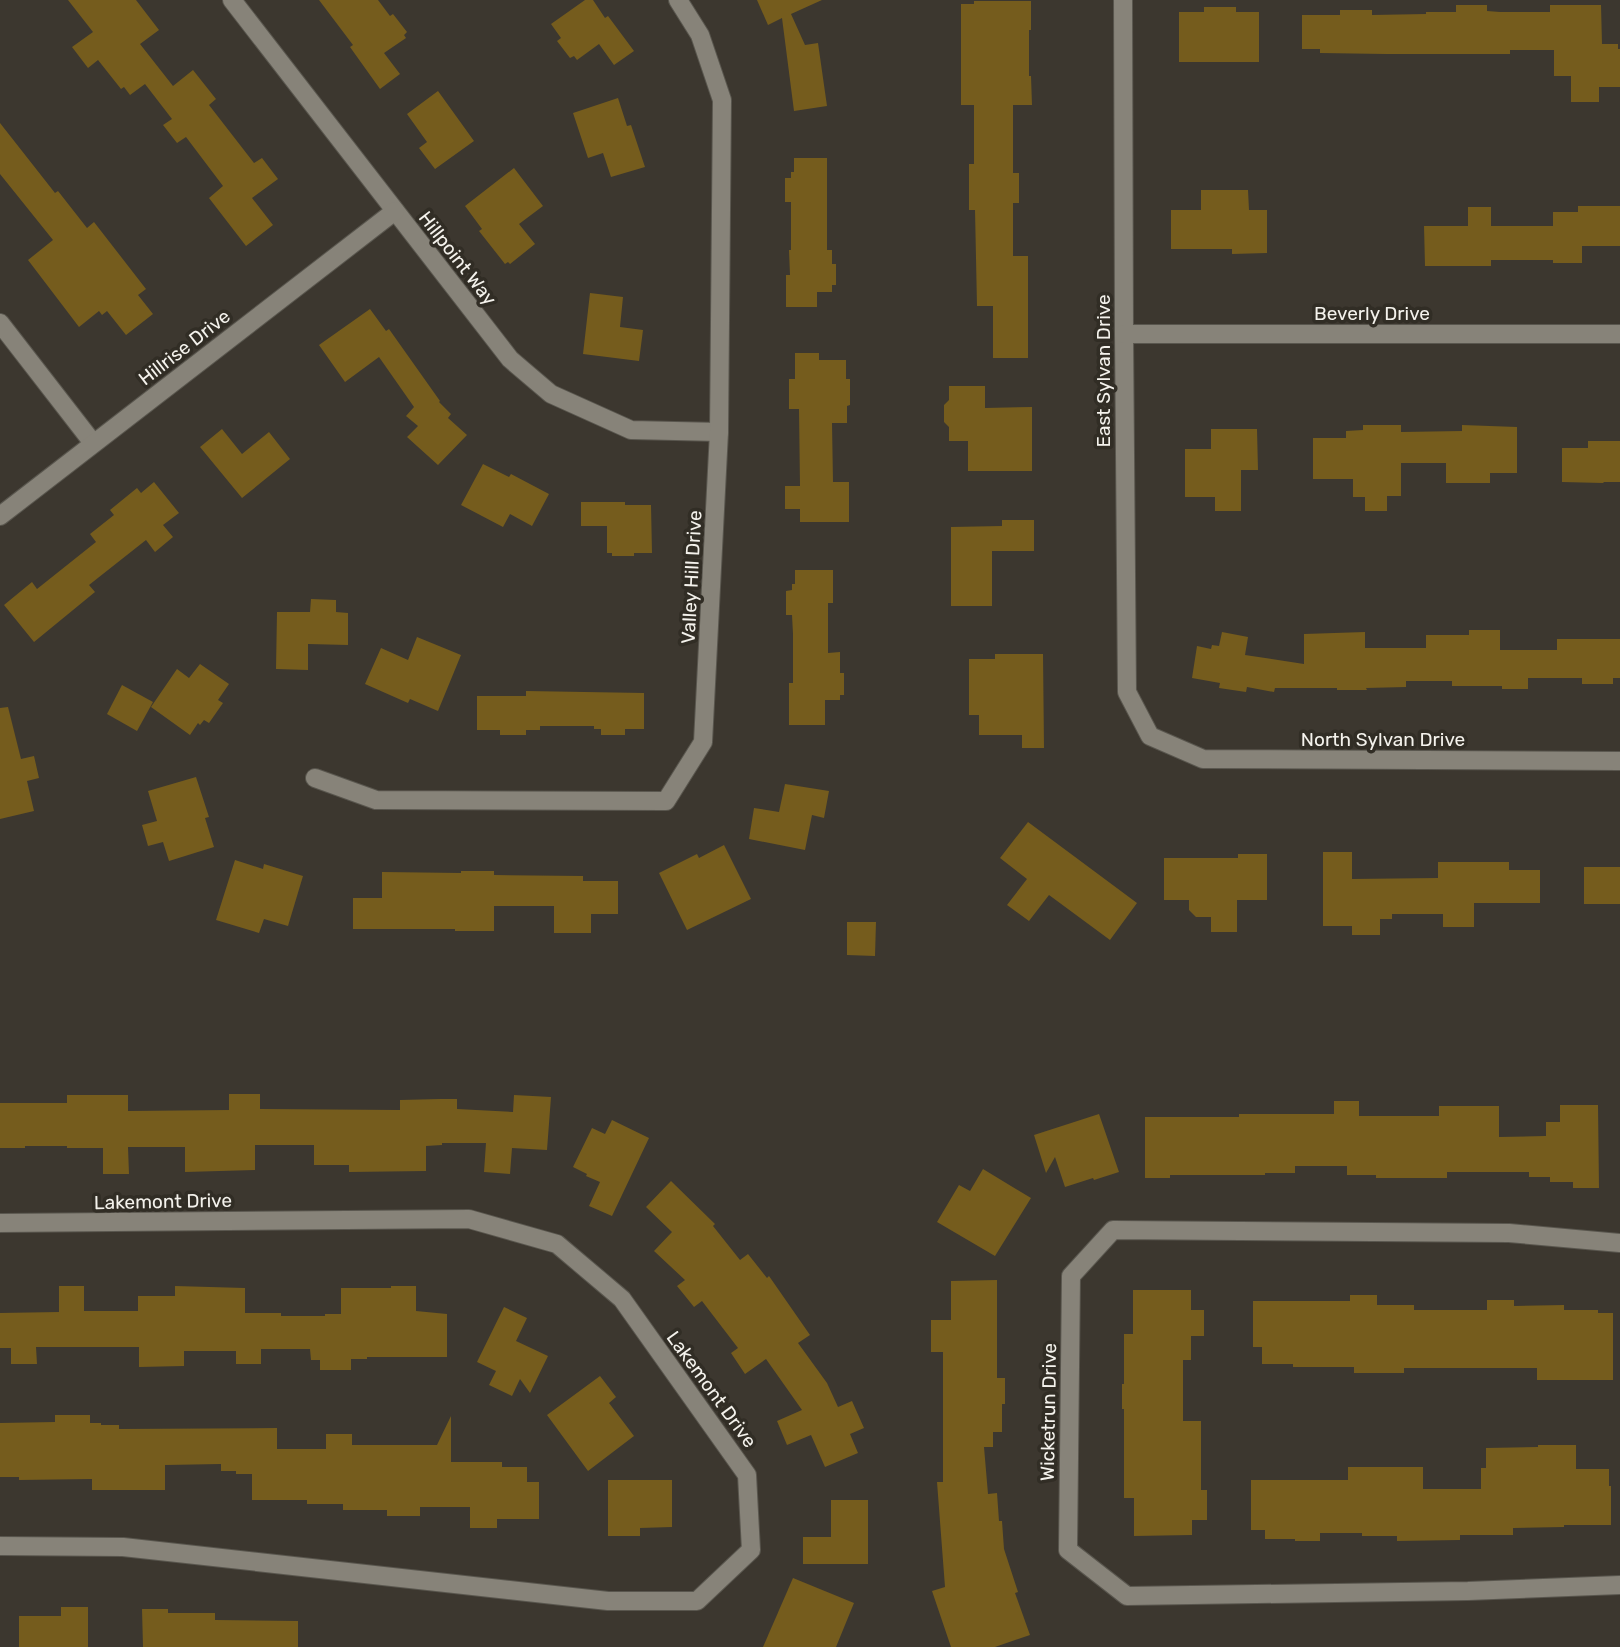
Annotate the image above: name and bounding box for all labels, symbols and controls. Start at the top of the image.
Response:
street label: Hillpoint Way [414,207,501,310]
street label: East Sylvan Drive [1092,294,1115,448]
street label: Beverly Drive [1314,302,1430,325]
street label: Hillrise Drive [134,304,235,390]
street label: Valley Hill Drive [677,510,706,644]
street label: North Sylvan Drive [1301,728,1465,751]
street label: Lakemont Drive [94,1189,232,1214]
street label: Lakemont Drive [662,1327,762,1452]
street label: Wicketrun Drive [1036,1343,1061,1481]

